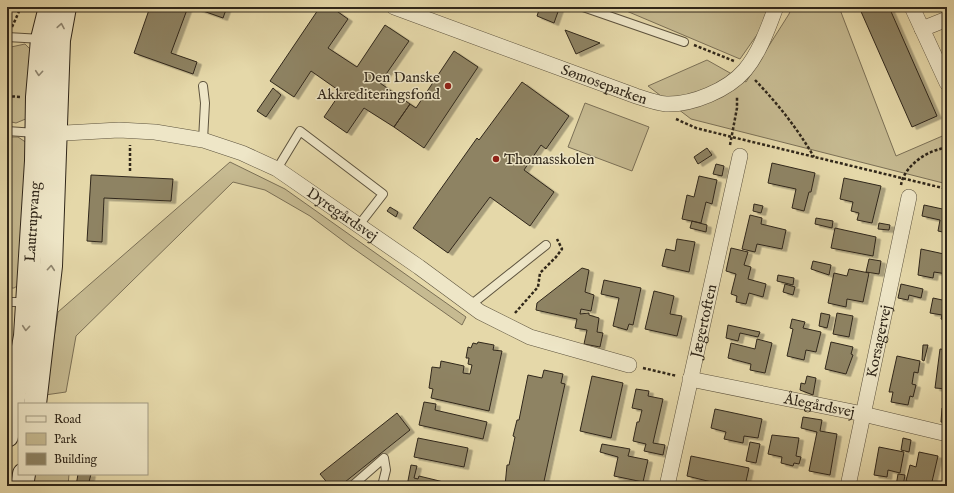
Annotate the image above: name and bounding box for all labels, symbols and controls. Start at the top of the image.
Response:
one-way arrow [56,23,65,29]
street label: Sømoseparken [558,60,650,109]
place label: Den Danske Akkrediteringsfond [316,68,441,104]
one-way arrow [35,70,44,76]
marker: Den Danske Akkrediteringsfond [443,81,453,91]
place label: Thomasskolen [504,150,594,169]
marker: Thomasskolen [491,154,501,164]
street label: Lautrupvang [20,180,44,263]
street label: Dyregårdsvej [303,183,382,245]
one-way arrow [46,265,55,271]
street label: Jægertoften [686,282,721,362]
street label: Korsagervej [862,303,895,379]
one-way arrow [22,325,31,331]
street label: Ålegårdsvej [781,389,856,422]
legend [18,403,148,475]
text: Road [54,412,82,427]
text: Park [54,432,77,447]
text: Building [54,452,98,467]

